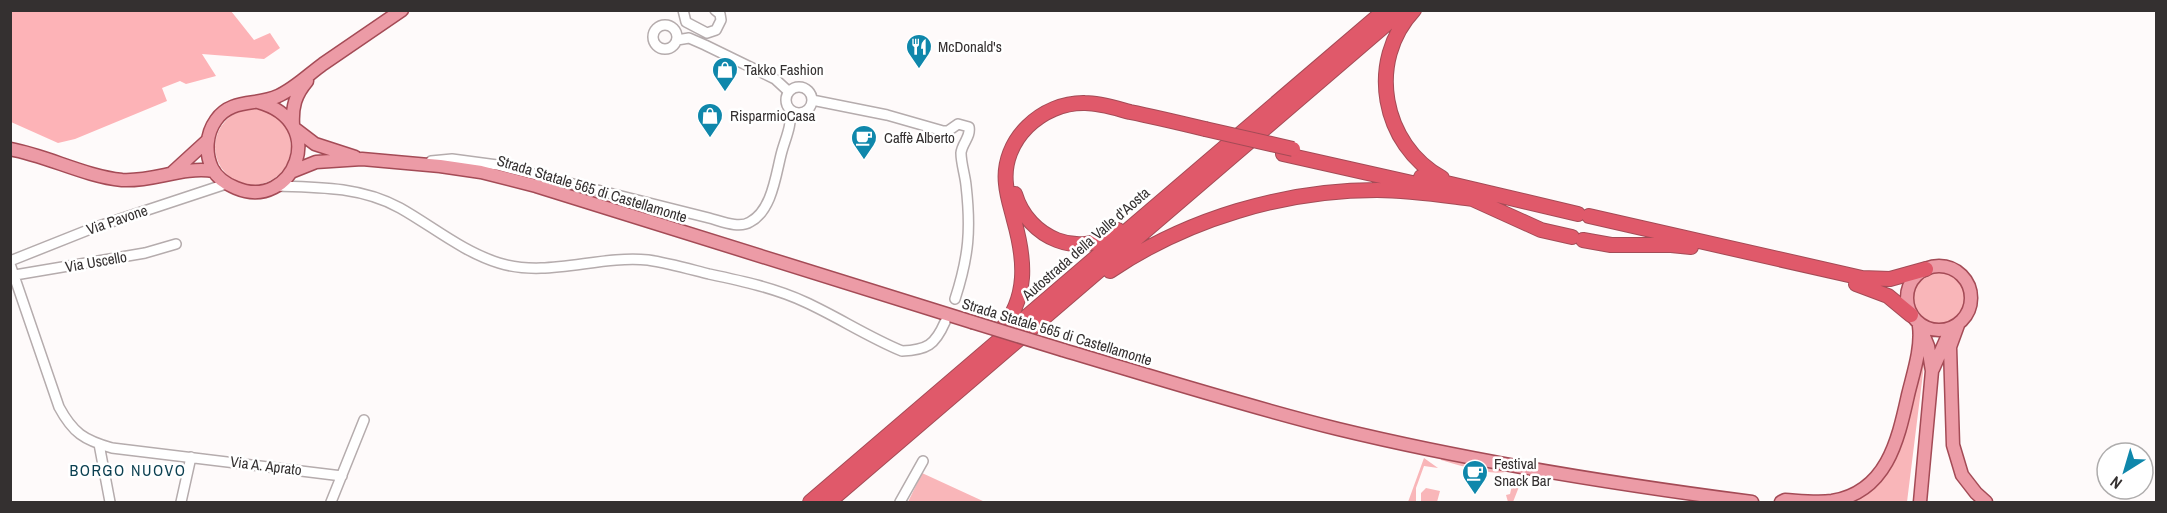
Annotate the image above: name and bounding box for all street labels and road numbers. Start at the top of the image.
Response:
street label: Strada Statale 565 di Castellamonte [495,150,690,227]
street label: Autostrada della Valle d'Aosta [1017,182,1154,306]
street label: Via Pavone [83,199,150,240]
street label: Via Uscello [64,246,128,277]
street label: Strada Statale 565 di Castellamonte [960,293,1155,370]
street label: Via A. Aprato [229,451,303,480]

